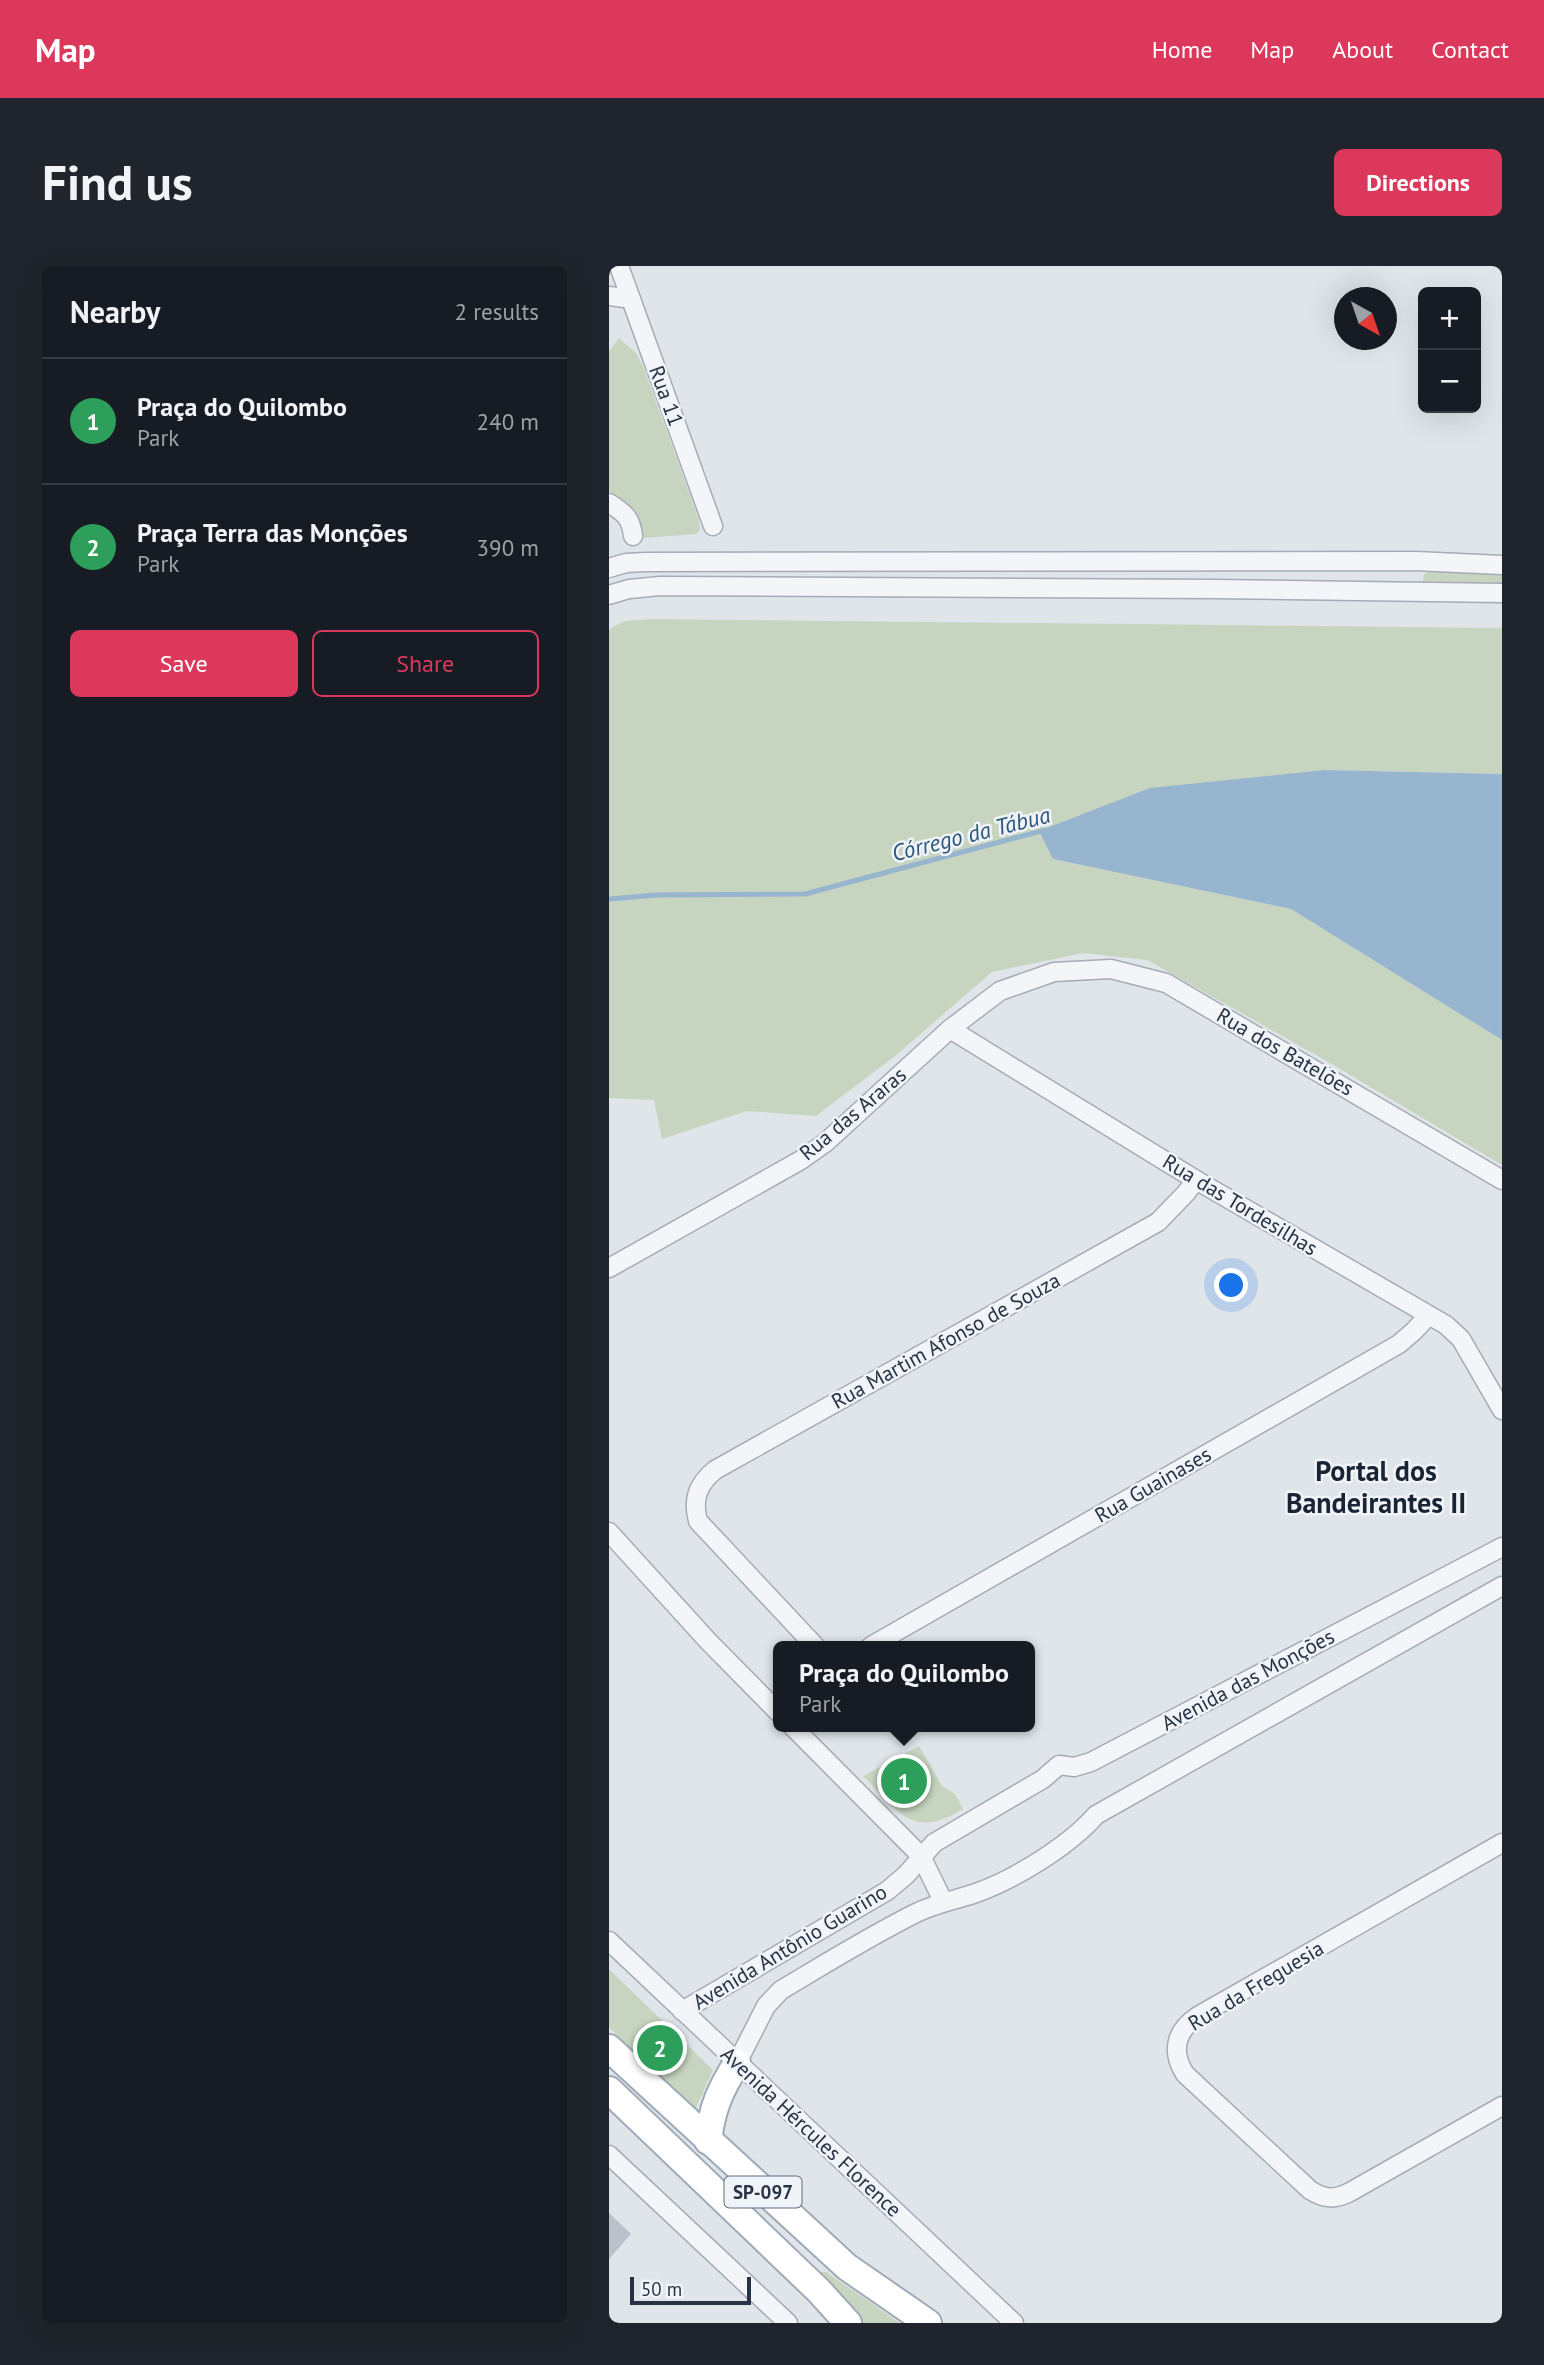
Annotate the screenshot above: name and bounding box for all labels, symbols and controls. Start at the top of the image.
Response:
text: Map [35,28,96,71]
text: Home [1152,34,1212,65]
text: Map [1250,34,1294,65]
text: About [1332,34,1393,65]
text: Contact [1431,34,1509,65]
button: Directions [1334,149,1502,216]
text: Find us [42,150,193,214]
north arrow [1334,287,1397,350]
map controls [1418,287,1481,413]
button: + [1418,287,1481,350]
text: Nearby [70,292,160,331]
text: 2 results [455,297,539,326]
button: − [1418,350,1481,413]
street label: Rua 11 [643,362,690,430]
text: Praça do Quilombo [137,390,347,423]
text: 1 [86,407,100,436]
text: 240 m [477,407,539,436]
text: Park [137,423,179,452]
text: Praça Terra das Monções [137,516,408,549]
text: 2 [86,533,100,562]
text: 390 m [477,533,539,562]
text: Park [137,549,179,578]
button: Save [70,630,298,697]
button: Share [312,630,539,697]
water label: Córrego da Tábua [889,800,1053,867]
street label: Rua dos Batelões [1212,1001,1359,1102]
street label: Rua das Araras [794,1061,912,1166]
street label: Rua das Tordesilhas [1158,1148,1323,1261]
street label: Rua Martim Afonso de Souza [827,1266,1065,1415]
your location [1214,1268,1248,1302]
street label: Rua Guainases [1090,1440,1216,1529]
district label: Portal dos Bandeirantes II [1286,1452,1466,1521]
street label: Avenida das Monções [1157,1623,1339,1737]
popup [773,1641,1035,1732]
text: Praça do Quilombo [799,1656,1009,1689]
text: Park [799,1689,841,1718]
pin: 1 [881,1755,927,1807]
street label: Avenida Antônio Guarino [688,1878,892,2015]
street label: Rua da Freguesia [1183,1934,1328,2037]
pin: 2 [637,2022,683,2074]
street label: Avenida Hércules Florence [715,2041,907,2223]
road number: SP-097 [725,2176,801,2208]
scale bar [630,2274,751,2306]
text: 50 m [641,2277,682,2301]

